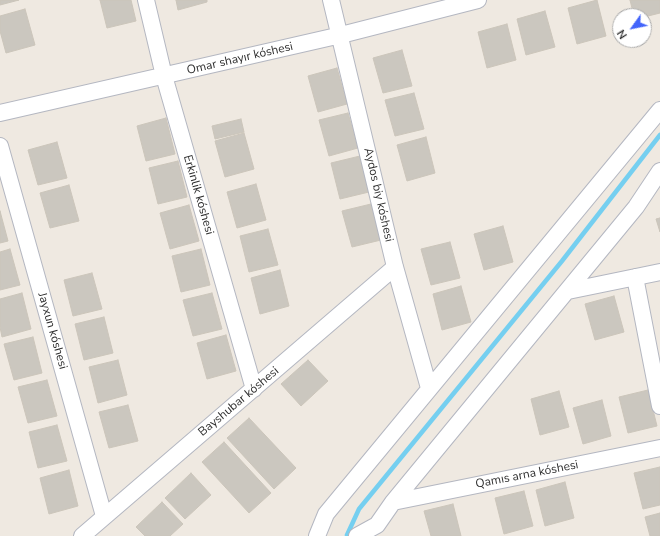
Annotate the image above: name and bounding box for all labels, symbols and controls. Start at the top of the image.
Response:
north arrow [612,8,652,48]
text: N [614,27,631,42]
street label: Omar shayır kóshesi [186,40,294,78]
street label: Aydos biy kóshesi [360,147,396,243]
street label: Erkinlik kóshesi [180,153,216,237]
street label: Jayxun kóshesi [34,291,70,371]
street label: Bayshubar kóshesi [196,364,282,440]
street label: Qamıs arna kóshesi [474,458,580,492]

